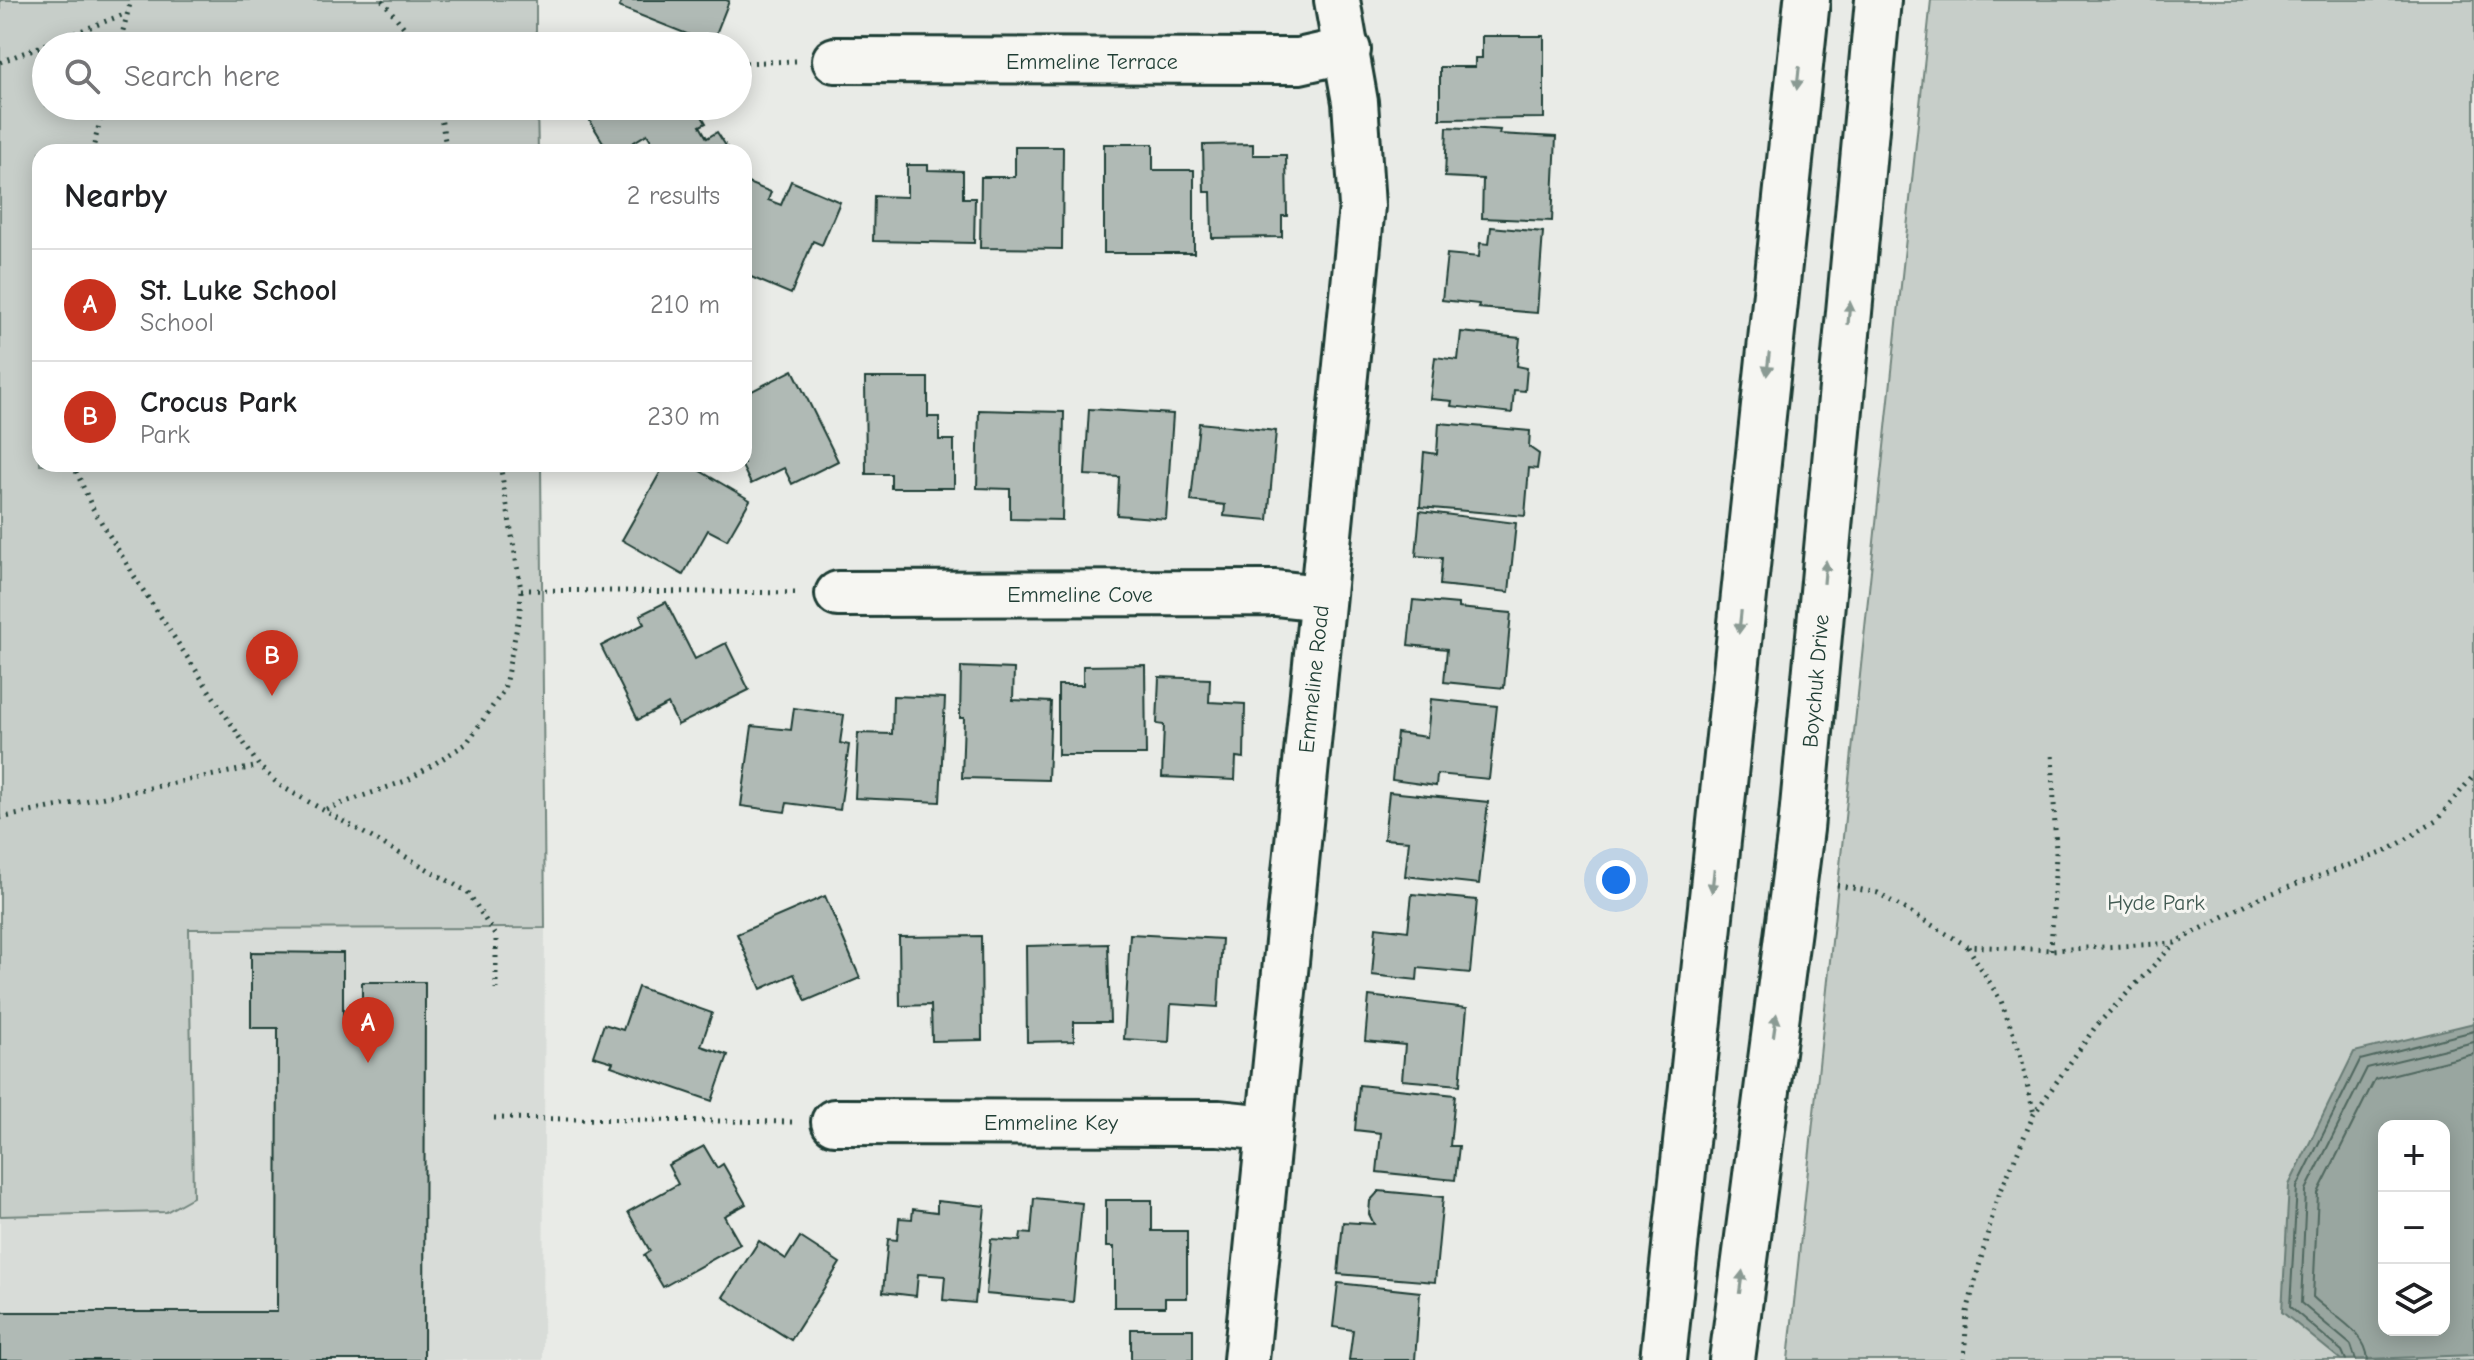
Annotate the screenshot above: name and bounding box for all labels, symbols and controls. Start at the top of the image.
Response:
search box [32,32,752,120]
street label: Emmeline Terrace [1006,49,1178,75]
icon: search [60,54,104,98]
text: Search here [124,59,280,94]
one-way arrow [1792,65,1805,90]
text: Nearby [64,176,167,216]
text: 2 results [627,181,720,211]
text: St. Luke School [140,273,337,308]
text: A [83,290,97,320]
text: 210 m [650,290,720,320]
one-way arrow [1843,300,1856,325]
text: School [140,308,214,338]
one-way arrow [1761,352,1774,377]
text: Crocus Park [140,385,297,420]
text: B [82,402,98,432]
text: 230 m [647,402,720,432]
text: Park [140,420,190,450]
one-way arrow [1819,559,1832,584]
street label: Emmeline Cove [1007,582,1153,608]
street label: Emmeline Road [1293,604,1335,754]
one-way arrow [1734,610,1747,635]
street label: Boychuk Drive [1797,613,1835,749]
pin: B [246,630,298,696]
your location [1596,860,1636,900]
one-way arrow [1706,869,1719,894]
park label: Hyde Park [2107,890,2205,916]
pin: A [342,997,394,1063]
one-way arrow [1769,1012,1782,1037]
street label: Emmeline Key [984,1110,1118,1136]
map controls [2378,1120,2450,1336]
button: + [2378,1120,2450,1192]
button: − [2378,1192,2450,1264]
button: layers [2378,1264,2450,1336]
one-way arrow [1734,1270,1747,1295]

